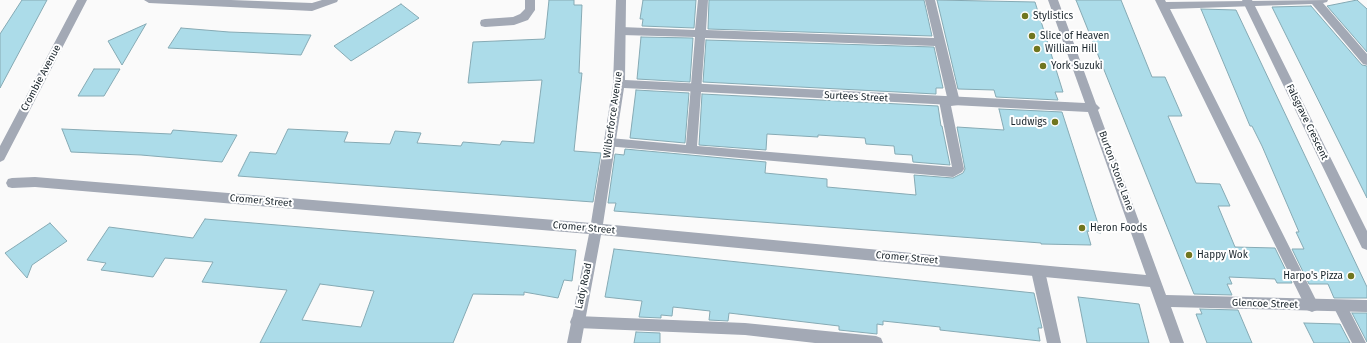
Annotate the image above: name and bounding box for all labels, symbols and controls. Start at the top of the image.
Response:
place label: Stylistics [1033,10,1073,22]
marker: Stylistics [1020,11,1030,21]
place label: Slice of Heaven [1040,30,1109,42]
marker: Slice of Heaven [1027,31,1037,41]
street label: Crombie Avenue [18,43,64,113]
place label: William Hill [1045,43,1097,55]
marker: William Hill [1032,44,1042,54]
place label: York Suzuki [1051,60,1103,72]
marker: York Suzuki [1038,61,1048,71]
street label: Wilberforce Avenue [601,71,625,159]
street label: Falsgrave Crescent [1283,82,1331,162]
street label: Surtees Street [824,89,888,105]
place label: Ludwigs [1011,116,1047,128]
marker: Ludwigs [1050,117,1060,127]
street label: Burton Stone Lane [1096,130,1136,212]
street label: Cromer Street [229,192,293,210]
street label: Cromer Street [552,219,616,237]
place label: Heron Foods [1090,222,1147,234]
marker: Heron Foods [1077,223,1087,233]
street label: Cromer Street [875,249,939,267]
place label: Happy Wok [1197,249,1248,261]
marker: Happy Wok [1184,250,1194,260]
street label: Lady Road [573,262,595,310]
place label: Harpo's Pizza [1283,270,1343,282]
marker: Harpo's Pizza [1346,271,1356,281]
street label: Glencoe Street [1232,297,1298,311]

